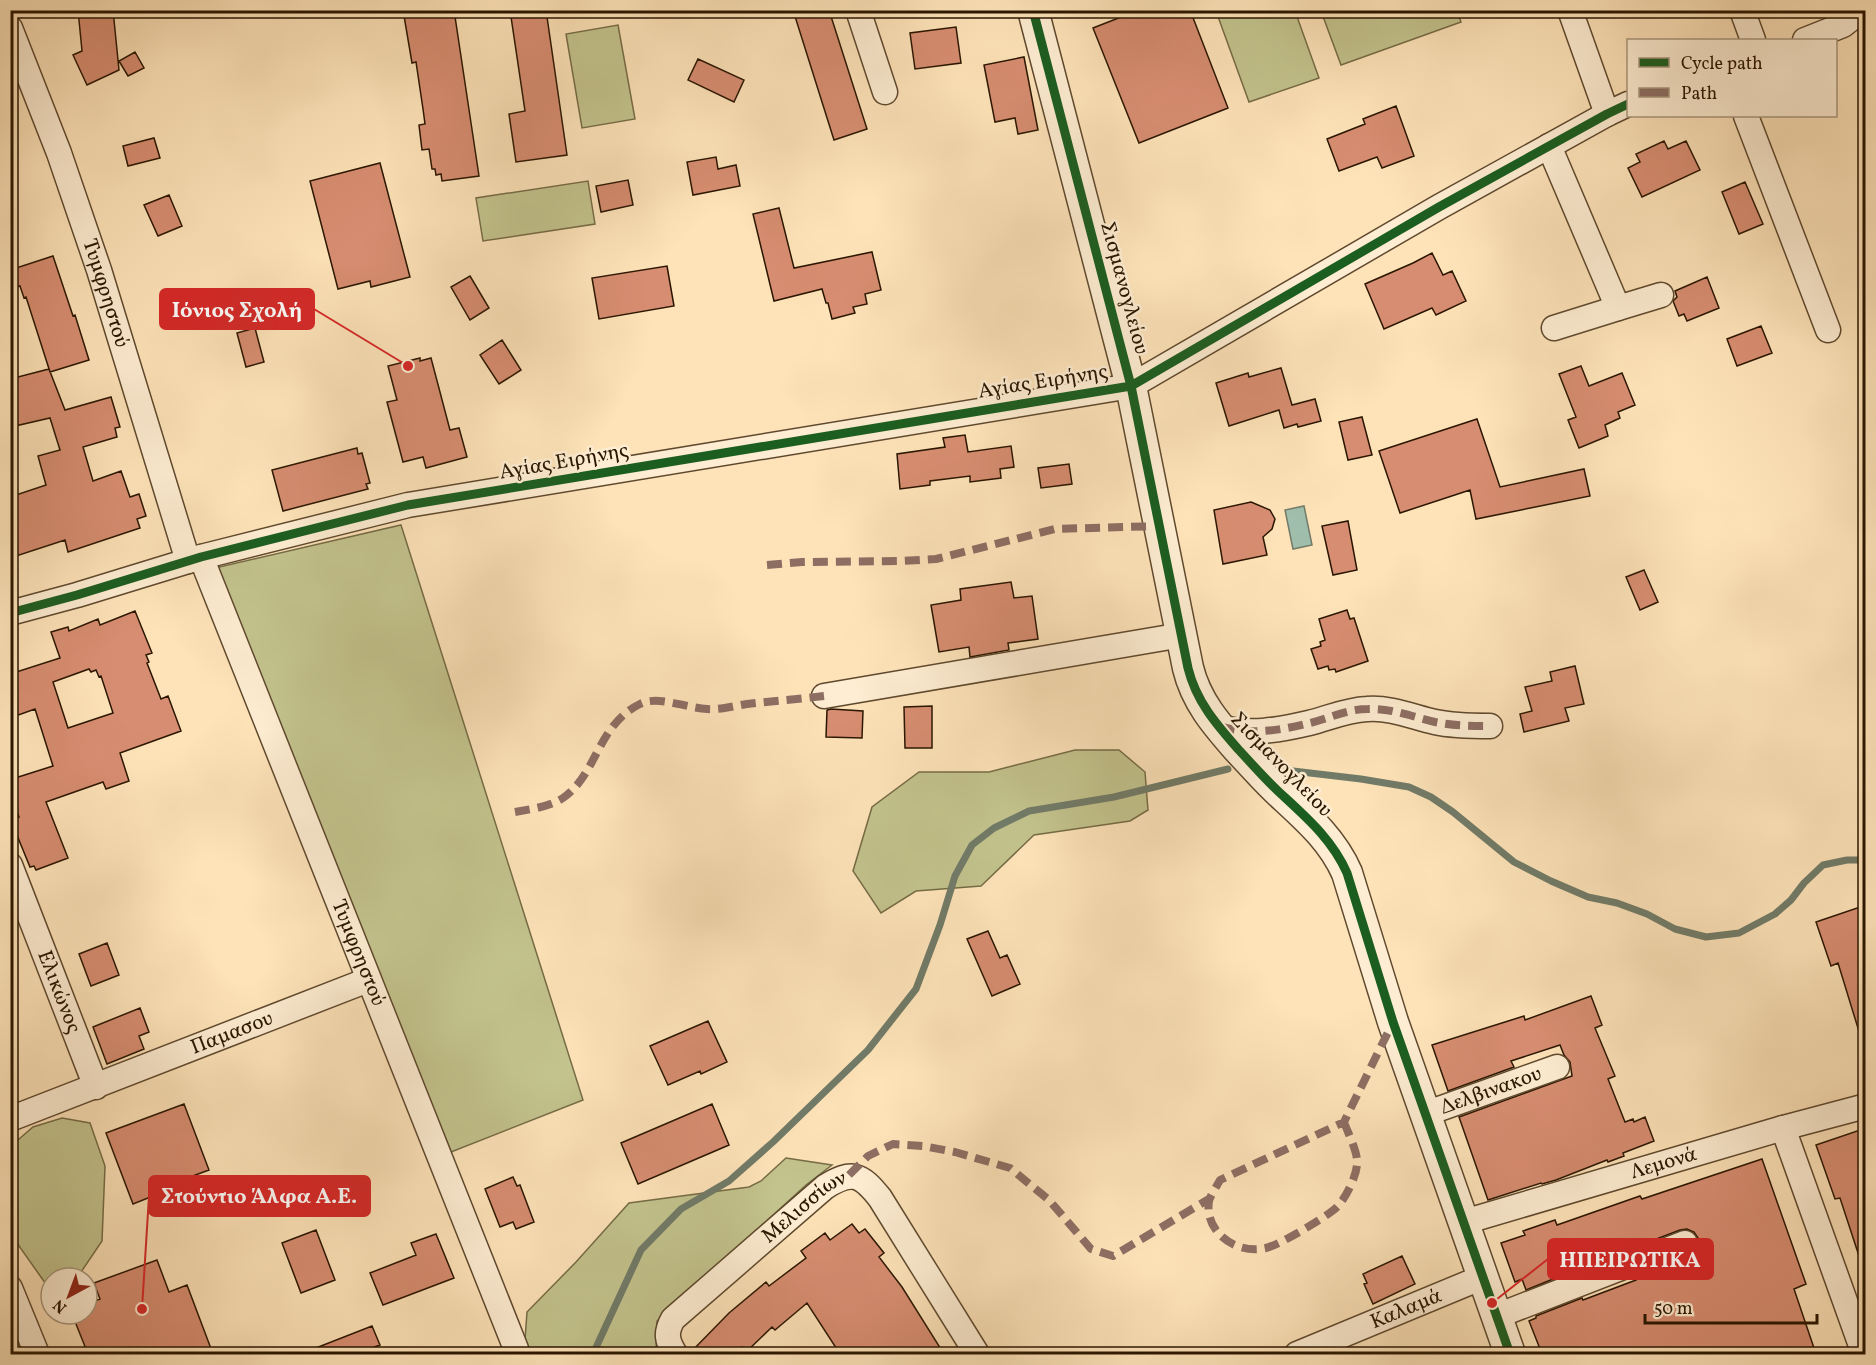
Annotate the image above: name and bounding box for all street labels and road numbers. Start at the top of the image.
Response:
street label: Σισμανογλείου [1092,218,1156,358]
street label: Τυμφρηστού [75,235,136,351]
street label: Αγίας Ειρήνης [976,357,1110,407]
street label: Αγίας Ειρήνης [497,436,631,488]
street label: Σισμανογλείου [1223,706,1339,824]
street label: Τυμφρηστού [324,895,393,1010]
street label: Ελικώνος [30,946,88,1038]
street label: Παμασου [186,1004,277,1062]
street label: Δελβινακου [1436,1059,1546,1122]
street label: Λεμονά [1627,1140,1701,1187]
street label: Μελισσίων [755,1164,850,1250]
street label: Καλαμά [1366,1281,1447,1337]

